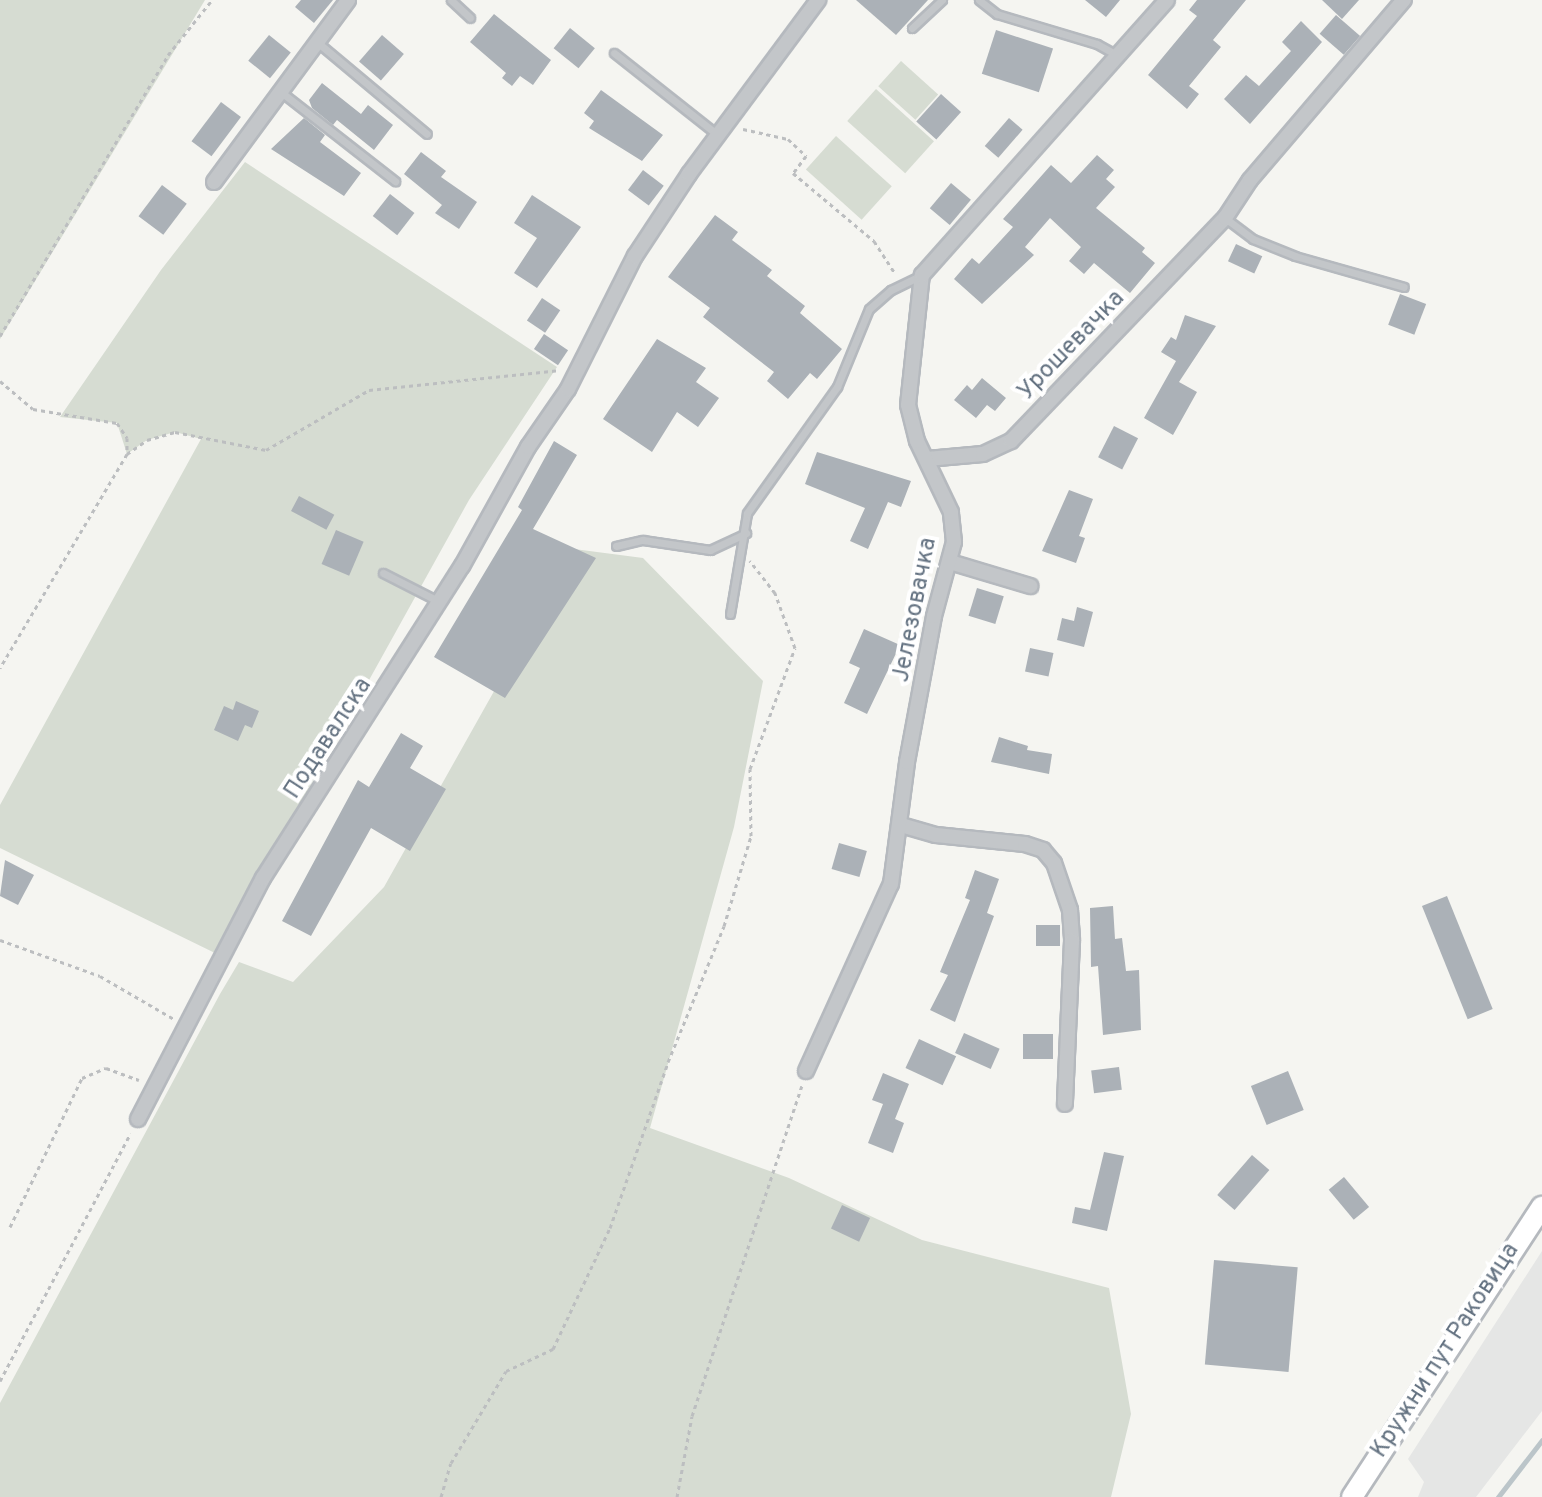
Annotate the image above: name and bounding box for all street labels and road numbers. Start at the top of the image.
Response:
street label: Урошевачка [1013,285,1131,407]
street label: Јелезовачка [888,535,944,685]
street label: Подавалска [279,673,379,805]
street label: Кружни пут Раковица [1366,1238,1526,1464]

